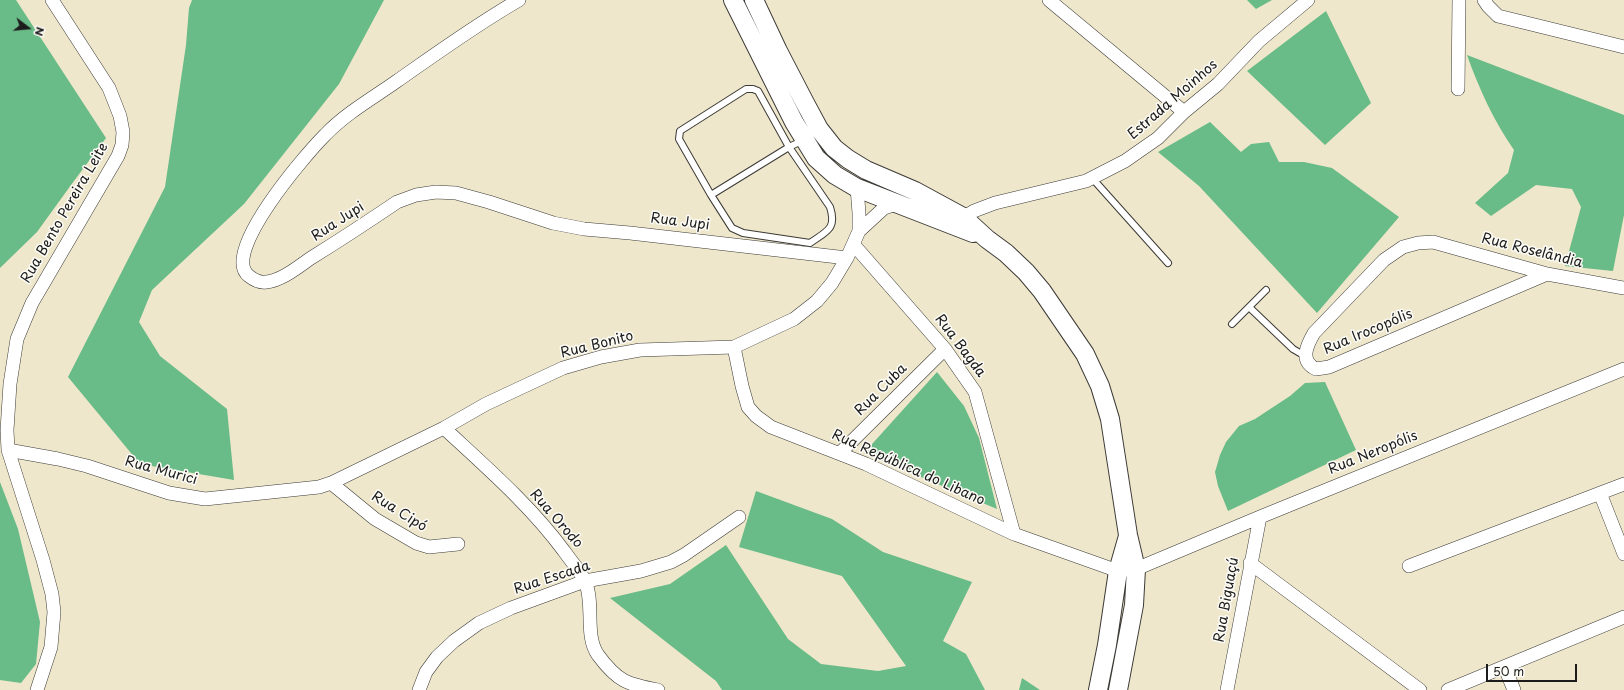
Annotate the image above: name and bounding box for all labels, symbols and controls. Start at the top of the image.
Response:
north arrow [8,8,48,48]
text: N [31,25,49,38]
street label: Estrada Moinhos [1125,57,1221,143]
street label: Rua Bento Pereira Leite [18,140,112,286]
street label: Rua Jupi [309,199,367,245]
street label: Rua Jupi [650,210,710,234]
street label: Rua Roselândia [1480,230,1584,272]
street label: Rua Irocopólis [1321,306,1415,358]
street label: Rua Bagda [931,311,989,381]
street label: Rua Bonito [559,328,635,362]
street label: Rua Cuba [851,360,911,420]
street label: Rua República do Libano [829,427,987,509]
street label: Rua Neropólis [1326,427,1420,479]
street label: Rua Murici [123,453,199,489]
street label: Rua Orodo [526,486,586,552]
street label: Rua Cipó [368,488,430,536]
street label: Rua Biguaçú [1211,556,1243,644]
street label: Rua Escada [512,558,592,598]
scale bar [1488,656,1579,682]
text: 50 m [1493,662,1524,680]

